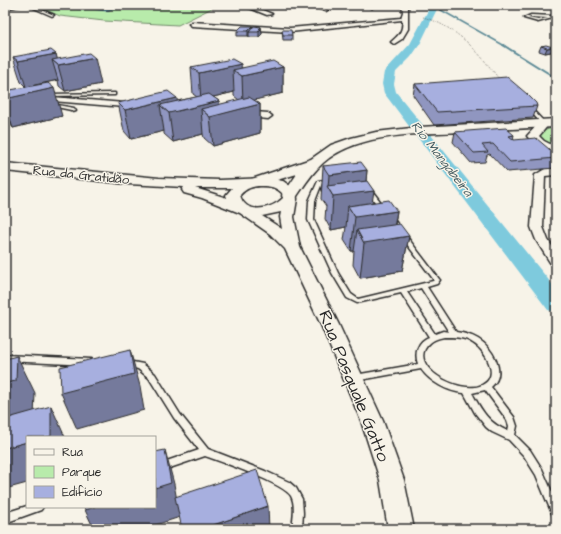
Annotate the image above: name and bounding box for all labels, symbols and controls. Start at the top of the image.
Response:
water label: Rio Mangabeira [406,118,478,202]
street label: Rua da Gratidão [32,161,131,189]
street label: Rua Pasquale Gatto [312,306,396,466]
legend [26,436,156,508]
text: Rua [62,444,83,461]
text: Parque [62,464,102,481]
text: Edifício [62,484,102,501]

